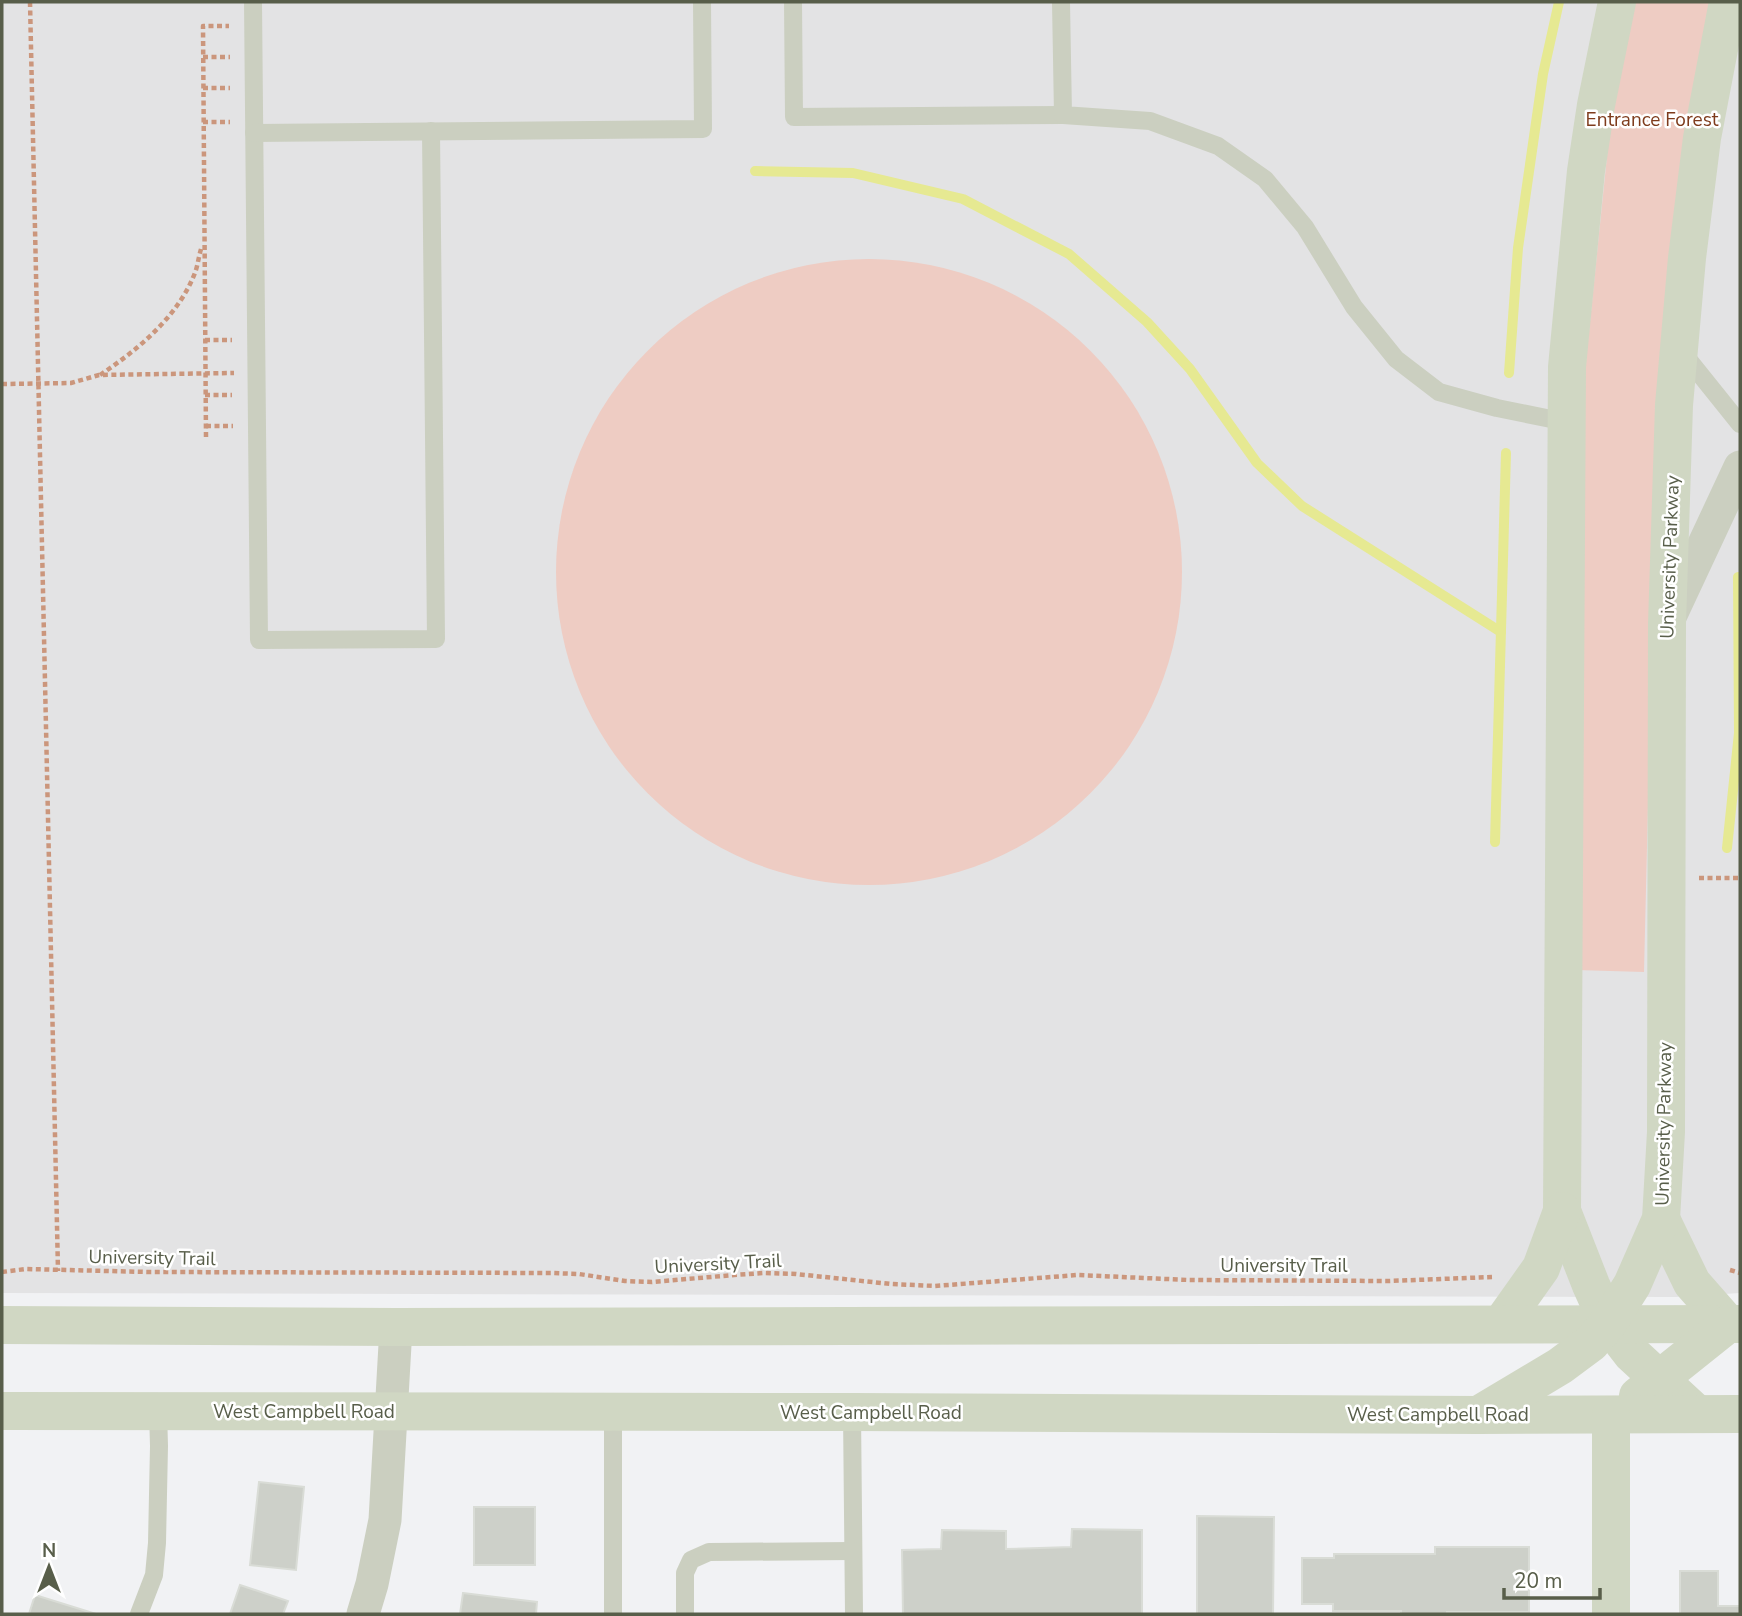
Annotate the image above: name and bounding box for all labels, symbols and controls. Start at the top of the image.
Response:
park label: Entrance Forest [1586,107,1719,133]
street label: University Parkway [1654,475,1686,639]
street label: University Parkway [1650,1042,1678,1206]
street label: University Trail [88,1244,216,1272]
street label: University Trail [654,1248,783,1280]
street label: University Trail [1220,1253,1348,1279]
street label: West Campbell Road [213,1399,395,1425]
street label: West Campbell Road [780,1400,962,1426]
street label: West Campbell Road [1347,1402,1529,1428]
north arrow [14,1532,84,1602]
text: N [42,1538,56,1564]
scale bar [1504,1556,1600,1600]
text: 20 m [1514,1567,1563,1595]

